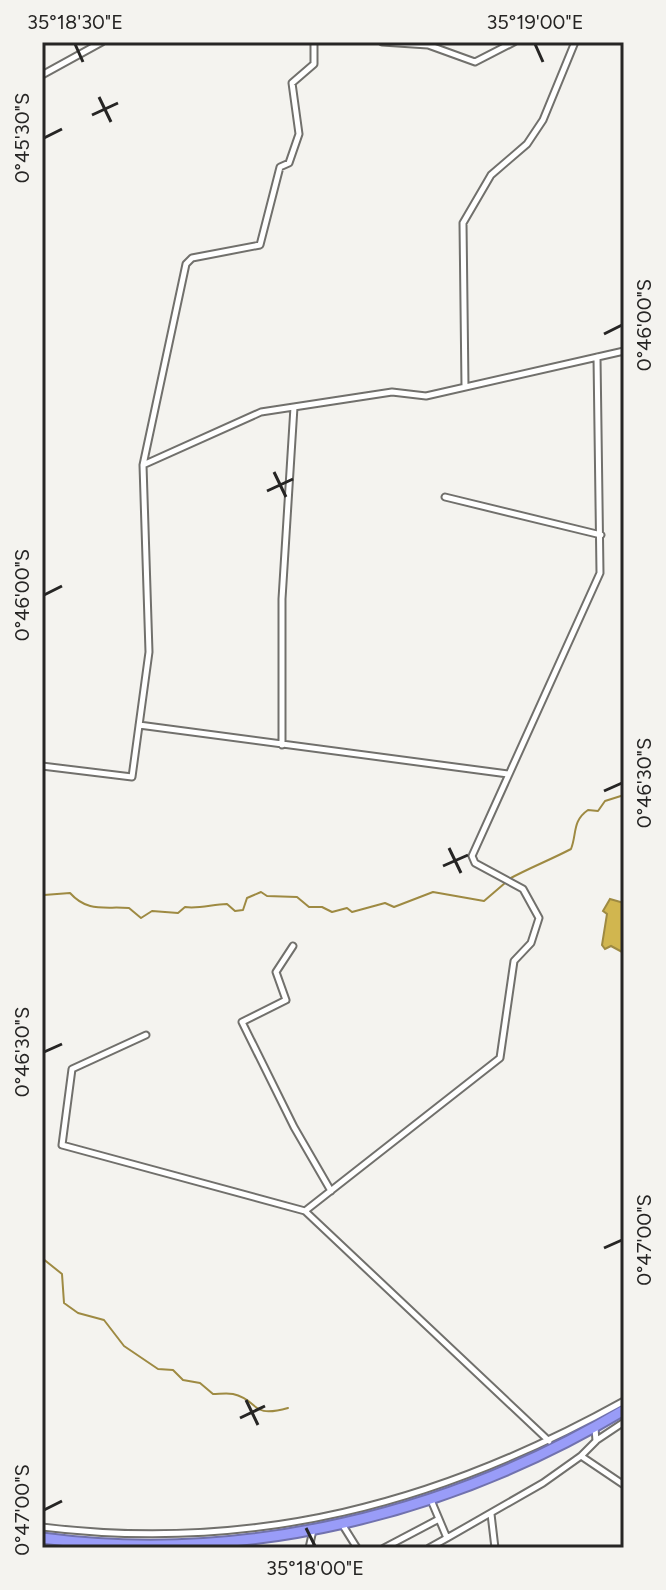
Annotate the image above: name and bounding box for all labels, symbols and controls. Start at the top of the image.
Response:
text: 35°18'30"E [27,10,123,34]
text: 35°19'00"E [486,10,584,34]
text: 0°45'30"S [10,93,34,183]
text: 0°46'00"S [632,279,656,371]
text: 0°46'00"S [10,549,34,641]
text: 0°46'30"S [632,738,656,828]
text: 0°46'30"S [10,1007,34,1097]
text: 0°47'00"S [632,1194,656,1286]
text: 0°47'00"S [10,1464,34,1556]
text: 35°18'00"E [266,1556,364,1580]

